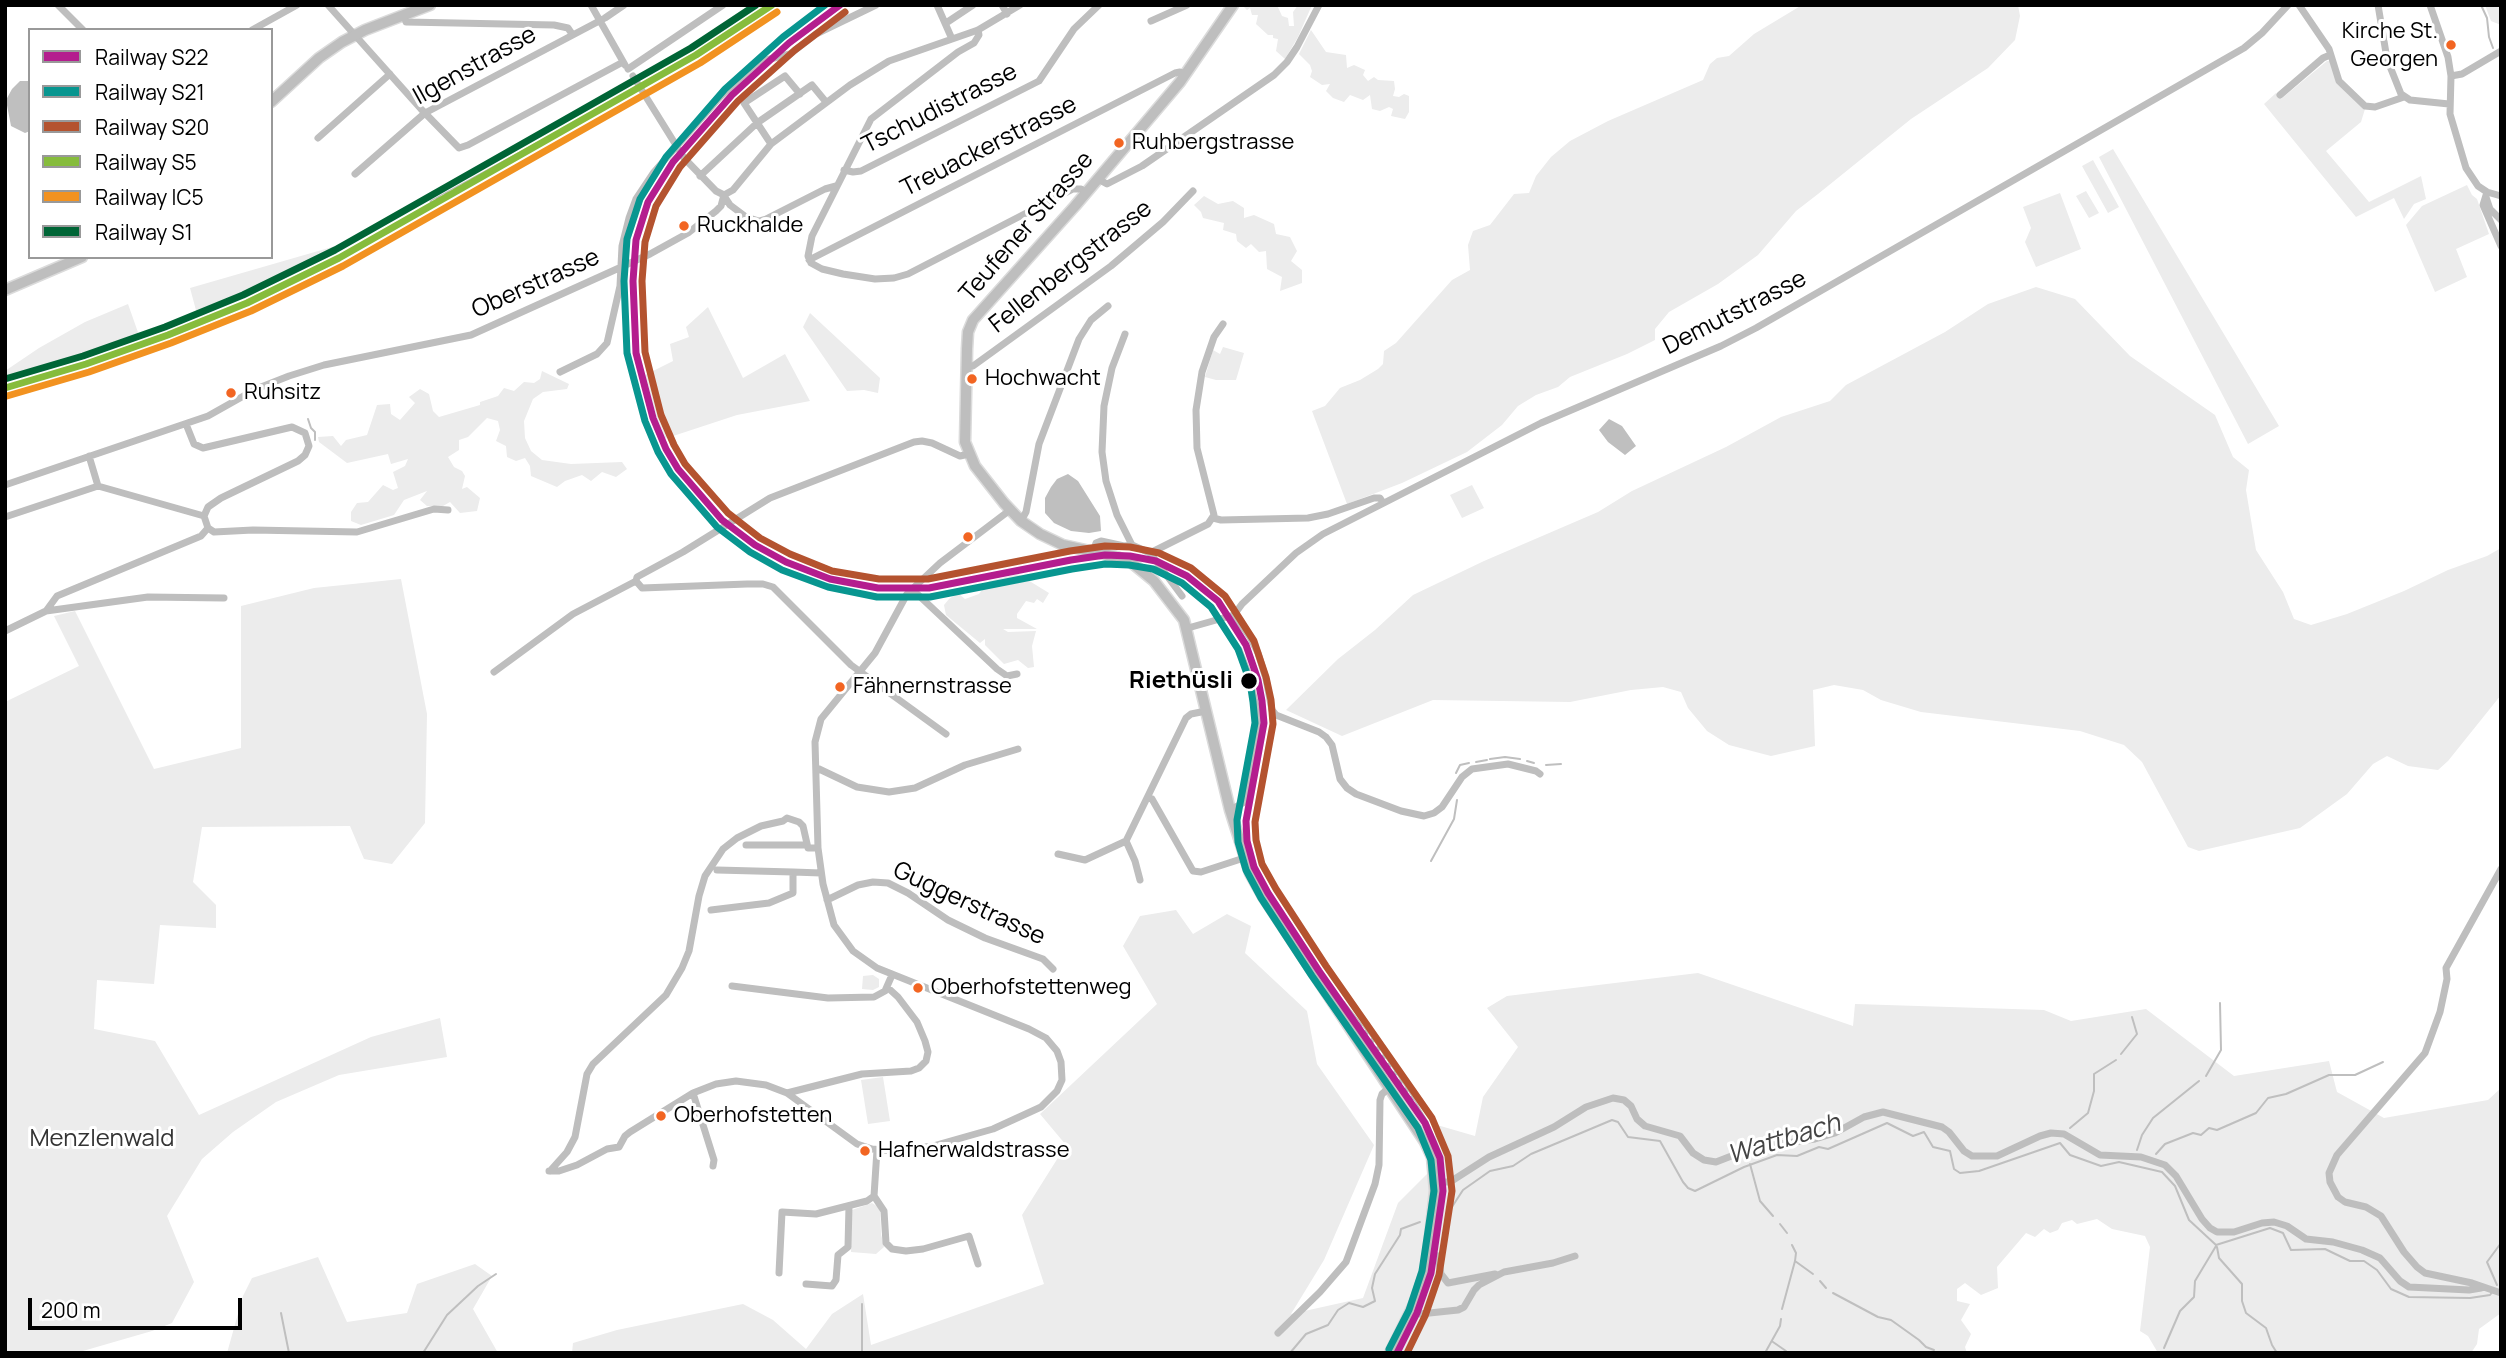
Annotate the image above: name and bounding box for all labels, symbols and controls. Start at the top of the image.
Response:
place label: Kirche St. Georgen [2342,19,2438,70]
street label: Ilgenstrasse [408,20,542,112]
legend [28,28,273,259]
marker: Kirche St. Georgen [2444,38,2458,52]
text: Railway S22 [95,43,208,71]
street label: Tschudistrasse [858,58,1022,160]
text: Railway S21 [95,78,205,106]
street label: Treuackerstrasse [896,90,1082,204]
text: Railway S20 [95,113,209,141]
place label: Ruhbergstrasse [1132,130,1294,156]
marker: Ruhbergstrasse [1112,136,1126,150]
street label: Teufener Strasse [954,146,1100,308]
text: Railway S5 [95,148,197,176]
text: Railway IC5 [95,183,204,211]
street label: Fellenbergstrasse [984,195,1158,339]
place label: Ruckhalde [697,213,803,239]
text: Railway S1 [95,218,193,246]
marker: Ruckhalde [677,219,691,233]
street label: Oberstrasse [468,243,604,325]
street label: Demutstrasse [1659,265,1811,361]
place label: Hochwacht [985,366,1101,392]
marker: Hochwacht [965,372,979,386]
place label: Ruhsitz [244,380,321,406]
marker: Ruhsitz [224,386,238,400]
unlabelled marker [961,530,975,544]
place label: Riethüsli [1129,667,1233,695]
marker: Riethüsli [1239,671,1259,691]
place label: Fähnernstrasse [853,674,1012,700]
marker: Fähnernstrasse [833,680,847,694]
street label: Guggerstrasse [888,856,1050,952]
place label: Oberhofstettenweg [931,975,1132,1001]
marker: Oberhofstettenweg [911,981,925,995]
place label: Oberhofstetten [674,1103,832,1129]
water label: Wattbach [1724,1108,1844,1172]
marker: Oberhofstetten [654,1109,668,1123]
park label: Menzlenwald [29,1125,175,1153]
place label: Hafnerwaldstrasse [878,1138,1070,1164]
marker: Hafnerwaldstrasse [858,1144,872,1158]
scale bar [32,1284,245,1328]
text: 200 m [41,1296,101,1324]

